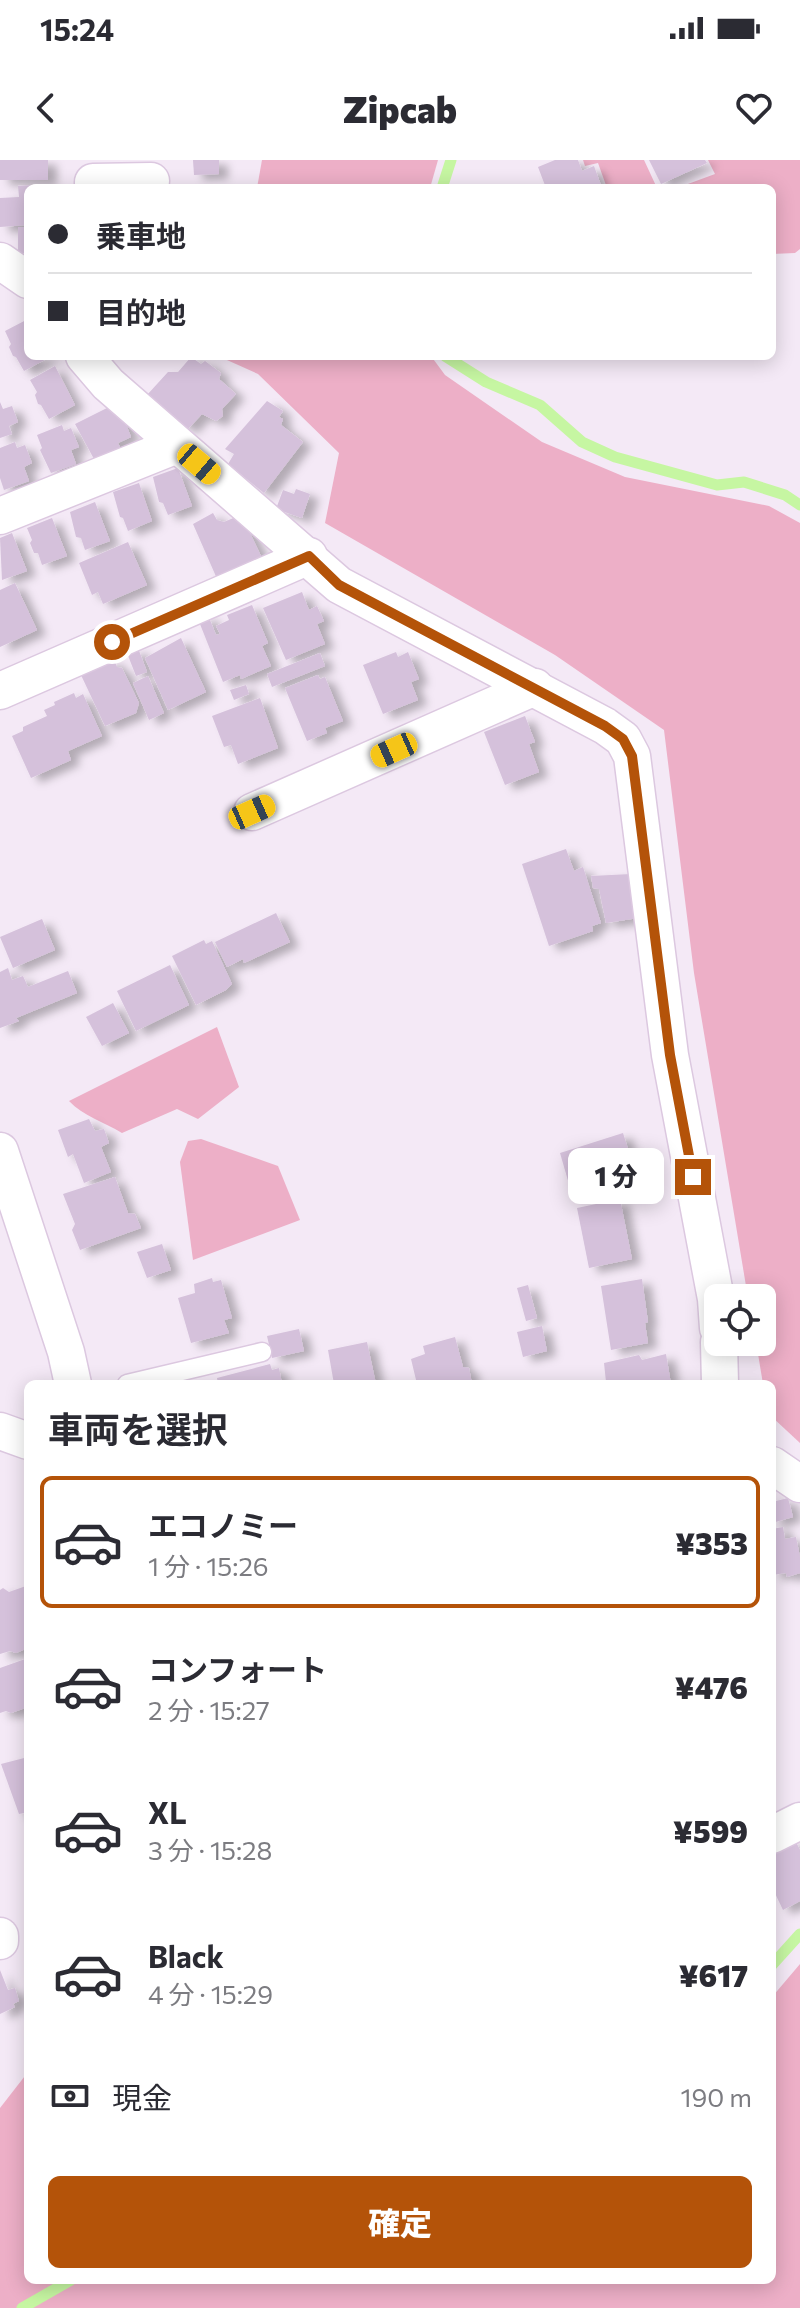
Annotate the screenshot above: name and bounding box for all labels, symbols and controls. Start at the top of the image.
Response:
text: 15:24 [40,10,114,47]
icon: back [24,86,68,130]
text: Zipcab [343,86,457,130]
icon: heart [732,86,776,130]
text: 乗車地 [96,216,186,253]
text: 目的地 [96,293,186,330]
car [173,439,225,489]
route start [94,624,130,660]
car [367,729,421,771]
car [225,791,279,833]
callout: 1 分 [569,1149,665,1205]
route end [675,1159,711,1195]
text: 1 分 [594,1160,638,1191]
map controls [704,1284,776,1356]
button: locate [704,1284,776,1356]
text: 車両を選択 [48,1406,228,1450]
icon: car [52,1506,124,1578]
text: エコノミー [148,1506,298,1543]
text: ¥353 [675,1524,748,1561]
text: 1 分 · 15:26 [148,1550,269,1581]
icon: car [52,1650,124,1722]
text: コンフォート [148,1650,327,1687]
text: ¥476 [675,1668,748,1705]
text: 2 分 · 15:27 [148,1694,270,1725]
text: XL [148,1793,187,1830]
icon: car [52,1794,124,1866]
text: ¥599 [673,1812,748,1849]
text: 3 分 · 15:28 [148,1834,272,1865]
text: Black [148,1937,224,1974]
icon: car [52,1938,124,2010]
text: ¥617 [679,1956,748,1993]
text: 4 分 · 15:29 [148,1978,273,2009]
icon: cash [48,2074,92,2118]
text: 現金 [112,2078,172,2115]
text: 190 m [680,2081,752,2112]
button: 確定 [48,2176,752,2268]

